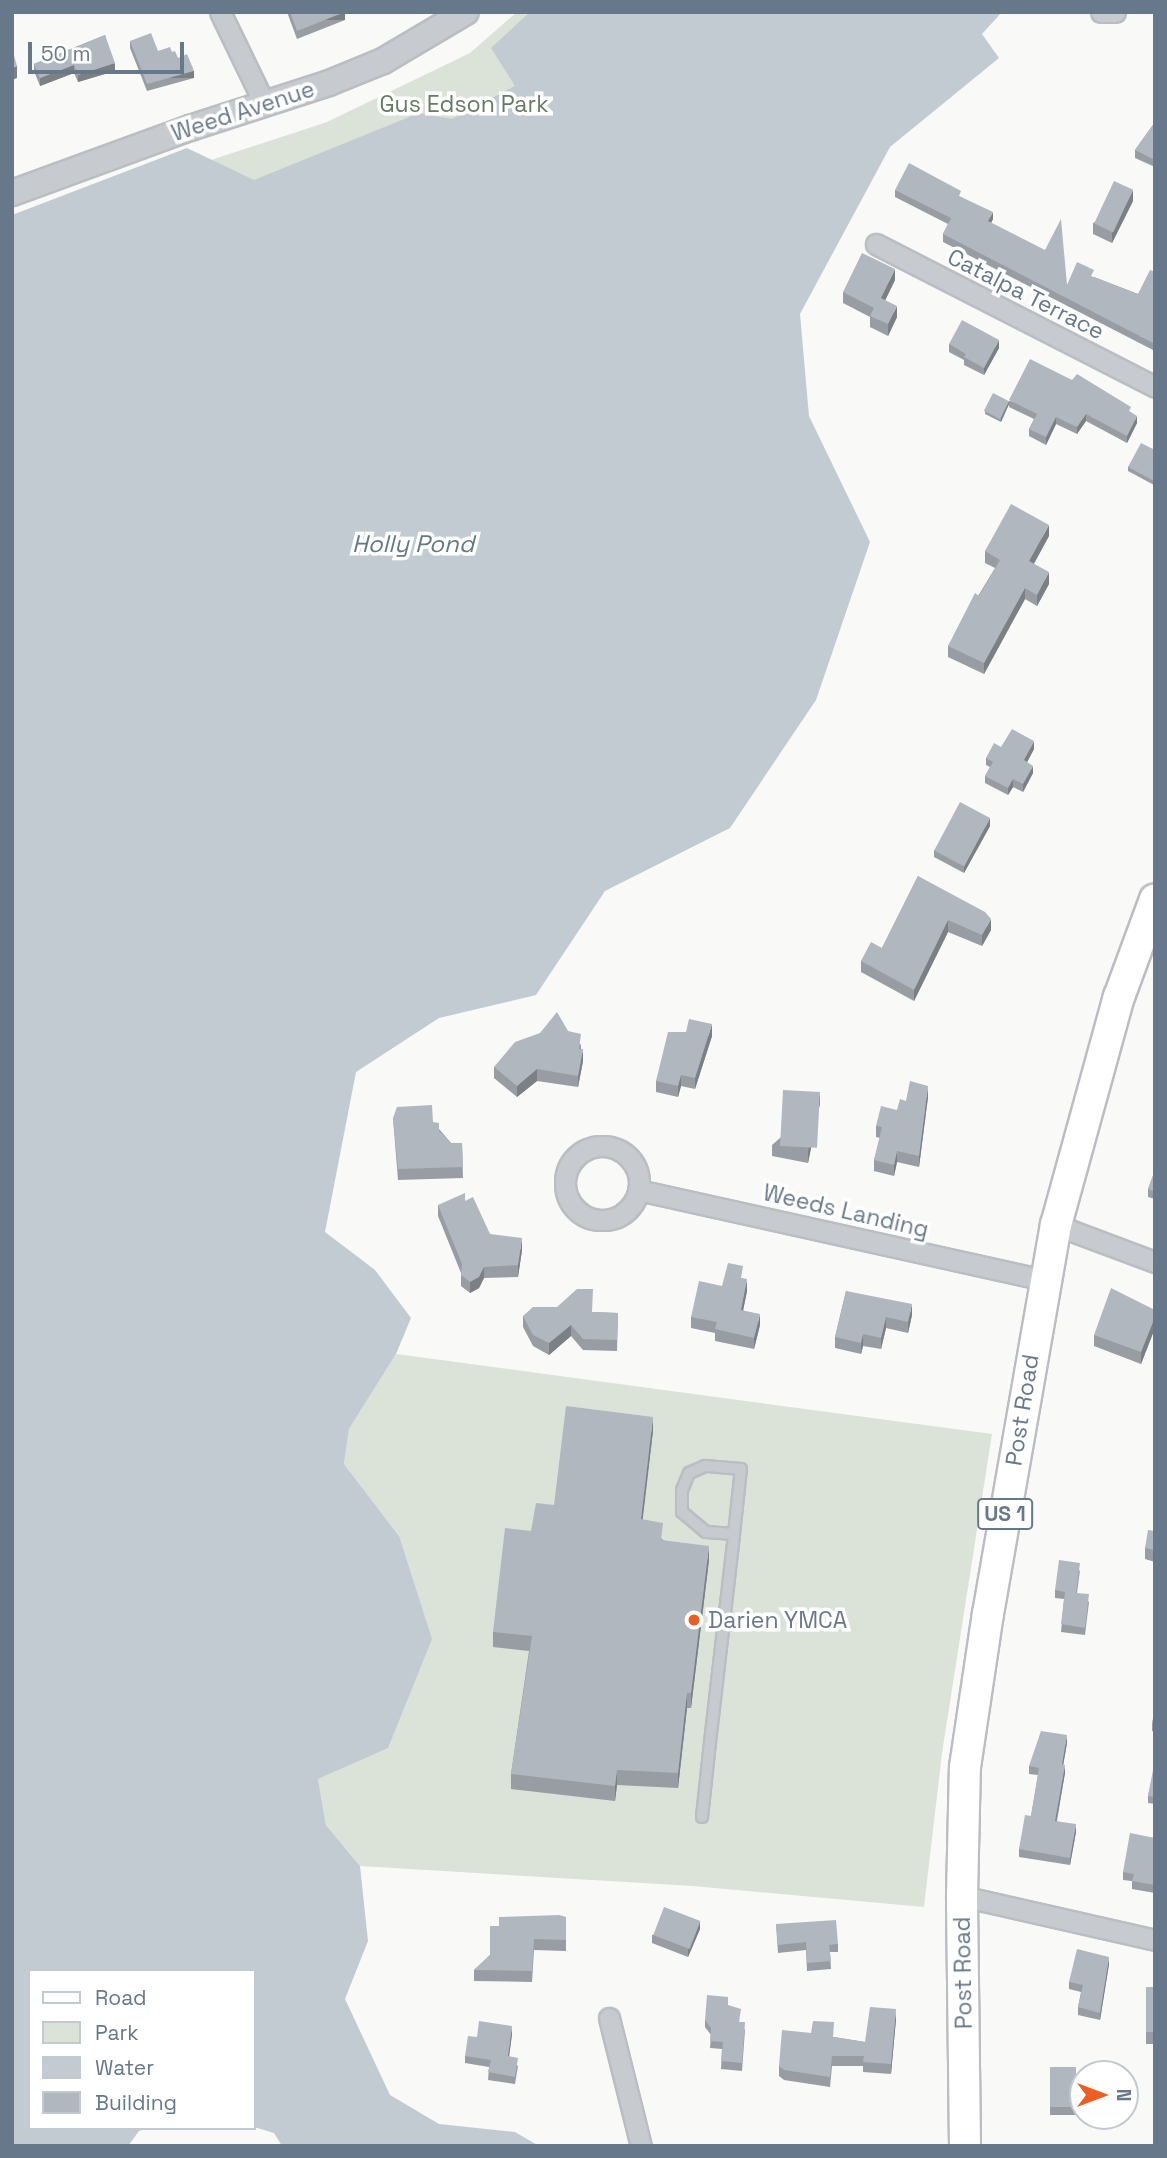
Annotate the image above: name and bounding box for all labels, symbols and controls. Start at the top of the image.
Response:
scale bar [32,28,187,72]
text: 50 m [41,40,91,67]
street label: Weed Avenue [168,75,318,147]
park label: Gus Edson Park [379,90,549,118]
street label: Catalpa Terrace [943,243,1109,345]
water label: Holly Pond [352,530,474,558]
street label: Weeds Landing [761,1179,931,1243]
street label: Post Road [1000,1352,1044,1468]
road number: US 1 [977,1496,1033,1532]
place label: Darien YMCA [708,1606,847,1634]
marker: Darien YMCA [686,1612,702,1628]
street label: Post Road [948,1917,978,2029]
legend [28,1969,256,2130]
text: Road [95,1984,147,2011]
text: Park [95,2019,139,2046]
text: Water [95,2054,154,2081]
north arrow [1069,2060,1139,2130]
text: Building [95,2089,177,2116]
text: N [1111,2089,1136,2101]

